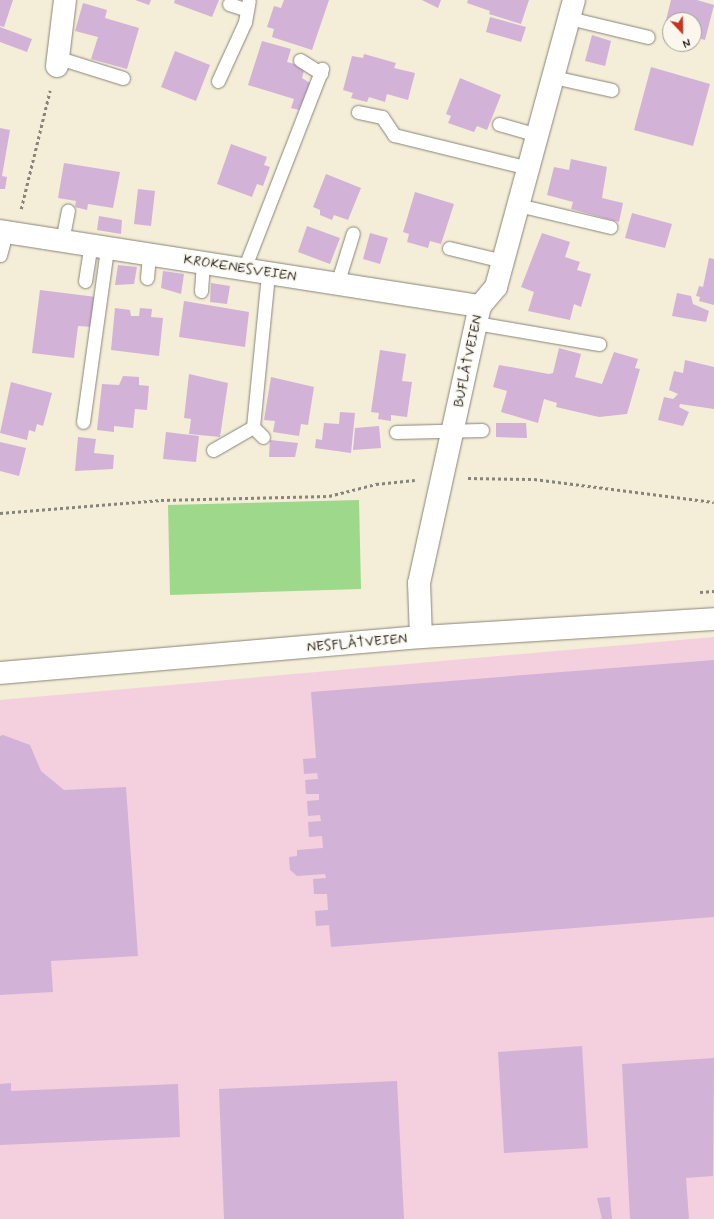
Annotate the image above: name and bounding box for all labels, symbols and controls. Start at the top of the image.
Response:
north arrow [662,12,702,52]
text: N [680,34,692,50]
street label: KROKENESVEIEN [182,251,298,285]
street label: BUFLÅTVEIEN [450,313,486,409]
street label: NESFLÅTVEIEN [306,630,408,656]

